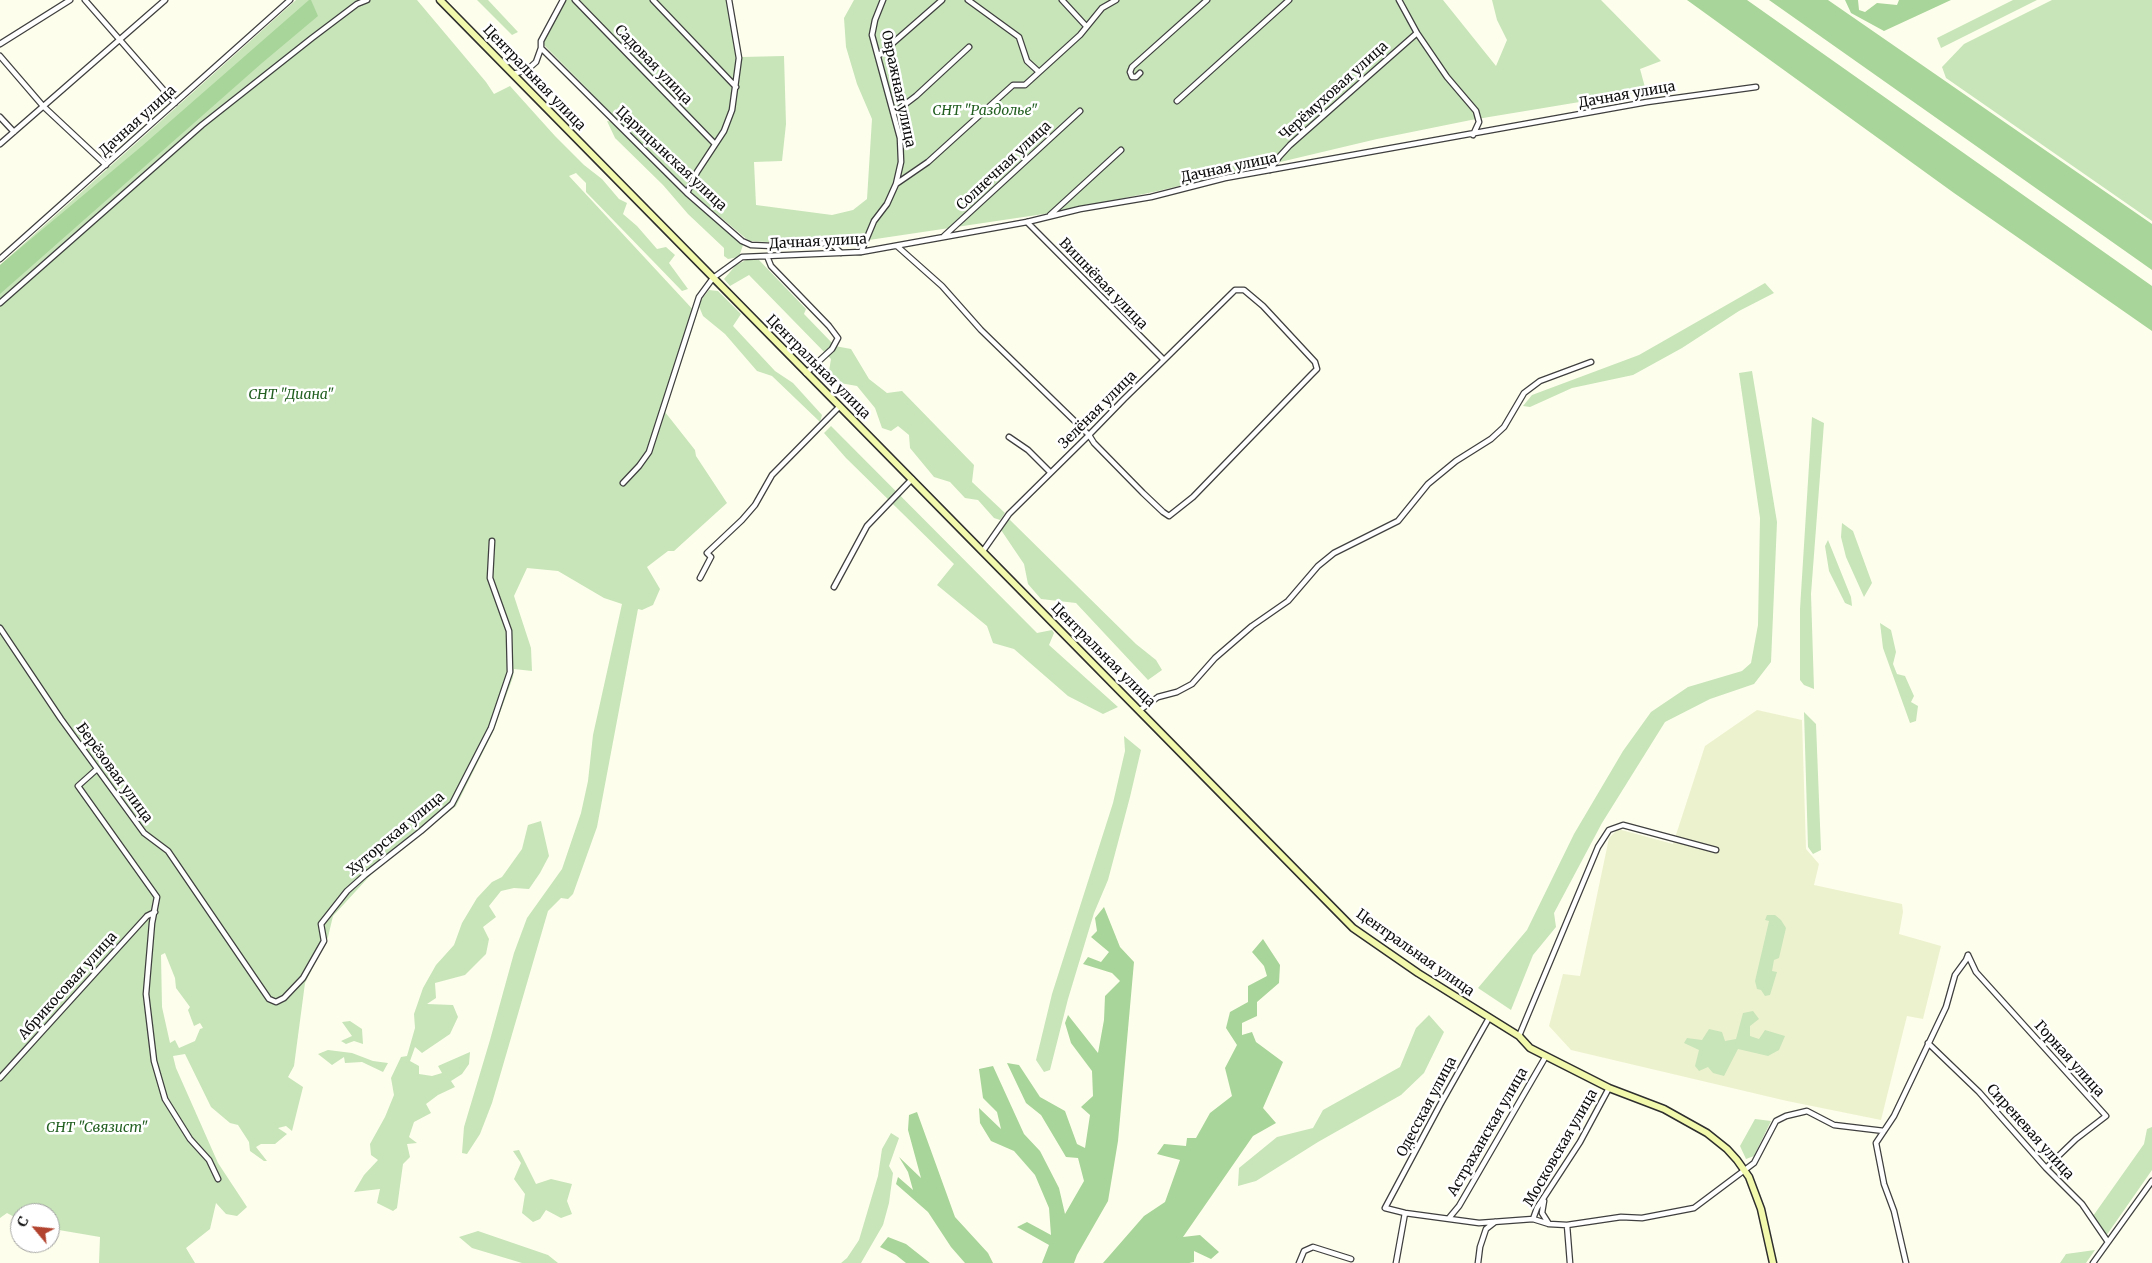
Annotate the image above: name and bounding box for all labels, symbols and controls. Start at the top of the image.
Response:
street label: Центральная улица [479,22,589,134]
street label: Садовая улица [611,22,695,108]
street label: Овражная улица [877,29,919,149]
street label: Черёмуховая улица [1277,38,1391,144]
street label: Дачная улица [1577,78,1677,112]
street label: Дачная улица [96,82,180,160]
street label: Царицынская улица [612,103,730,215]
park label: СНТ "Раздолье" [932,103,1038,119]
street label: Солнечная улица [953,118,1055,214]
street label: Дачная улица [1179,150,1279,186]
street label: Дачная улица [769,231,867,253]
street label: Вишнёвая улица [1055,235,1151,333]
street label: Центральная улица [762,311,874,423]
street label: Зелёная улица [1056,368,1140,452]
park label: СНТ "Диана" [248,387,334,403]
street label: Центральная улица [1047,599,1159,711]
street label: Берёзовая улица [72,720,156,826]
street label: Хуторская улица [344,789,448,879]
street label: Центральная улица [1353,906,1477,1000]
street label: Абрикосовая улица [15,929,121,1043]
street label: Горная улица [2030,1017,2108,1101]
street label: Одесская улица [1394,1054,1460,1160]
street label: Астраханская улица [1444,1065,1532,1199]
street label: Сиреневая улица [1983,1081,2077,1183]
street label: Московская улица [1521,1086,1601,1210]
park label: СНТ "Связист" [46,1120,148,1136]
north arrow [10,1203,60,1253]
text: С [13,1213,33,1230]

